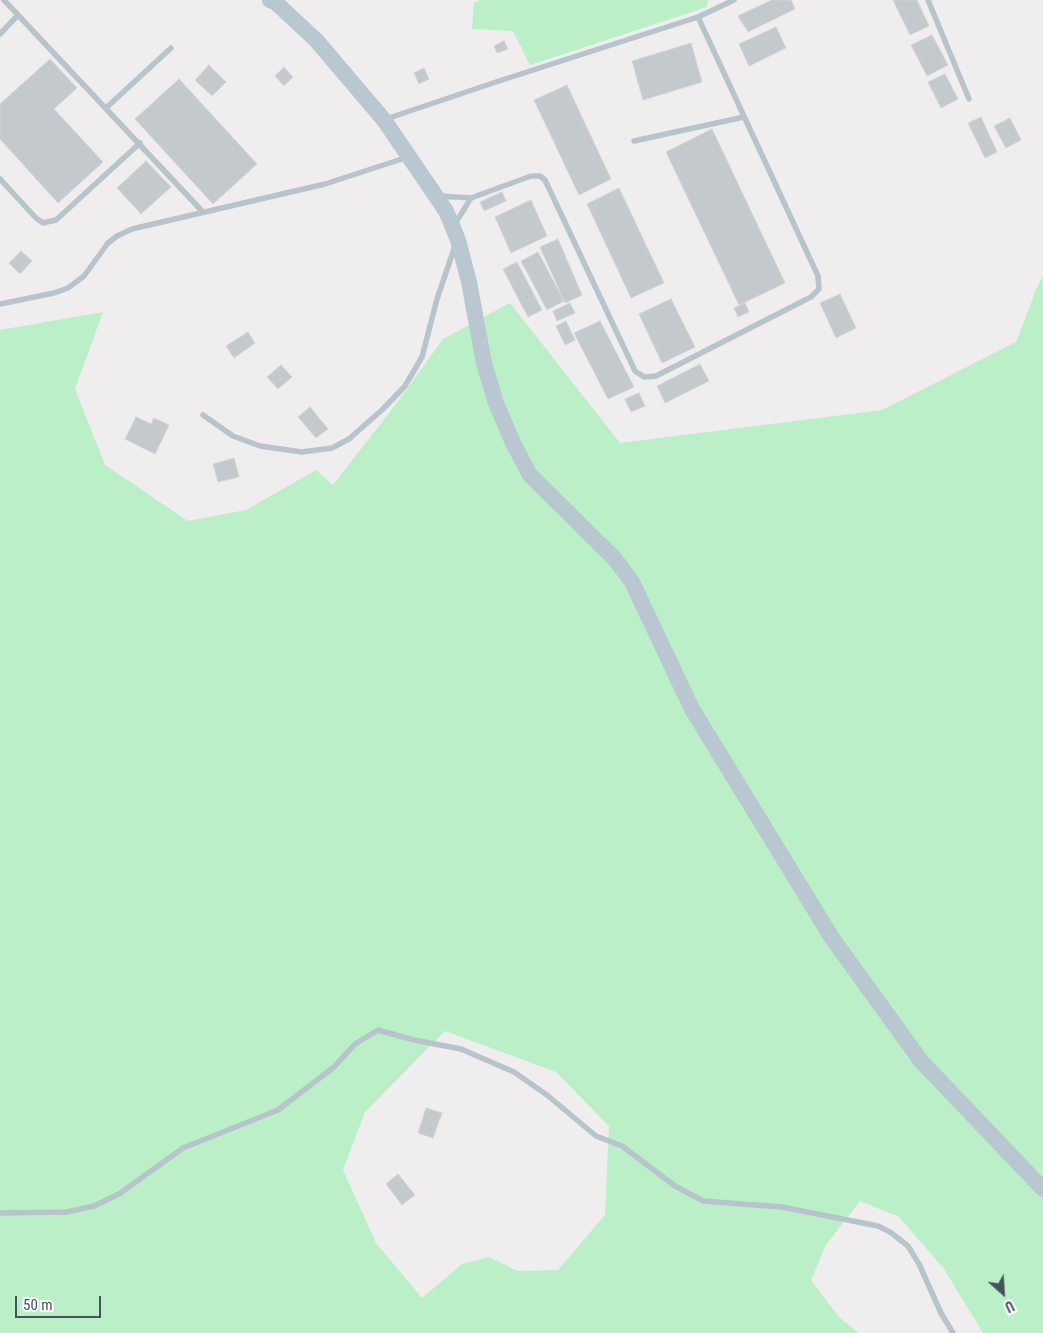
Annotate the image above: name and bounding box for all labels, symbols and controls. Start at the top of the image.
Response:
north arrow [978,1268,1028,1318]
scale bar [18,1286,104,1318]
text: 50 m [23,1296,53,1314]
text: U [1002,1298,1017,1315]

